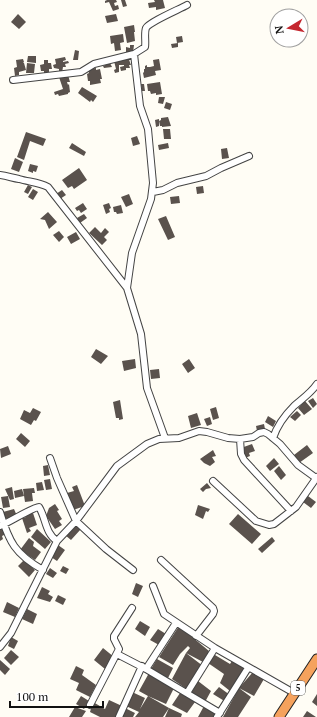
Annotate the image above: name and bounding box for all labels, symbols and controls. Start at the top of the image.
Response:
north arrow [269,8,309,48]
text: N [271,24,287,35]
road number: 5 [291,681,305,695]
scale bar [10,683,103,709]
text: 100 m [16,689,49,704]

